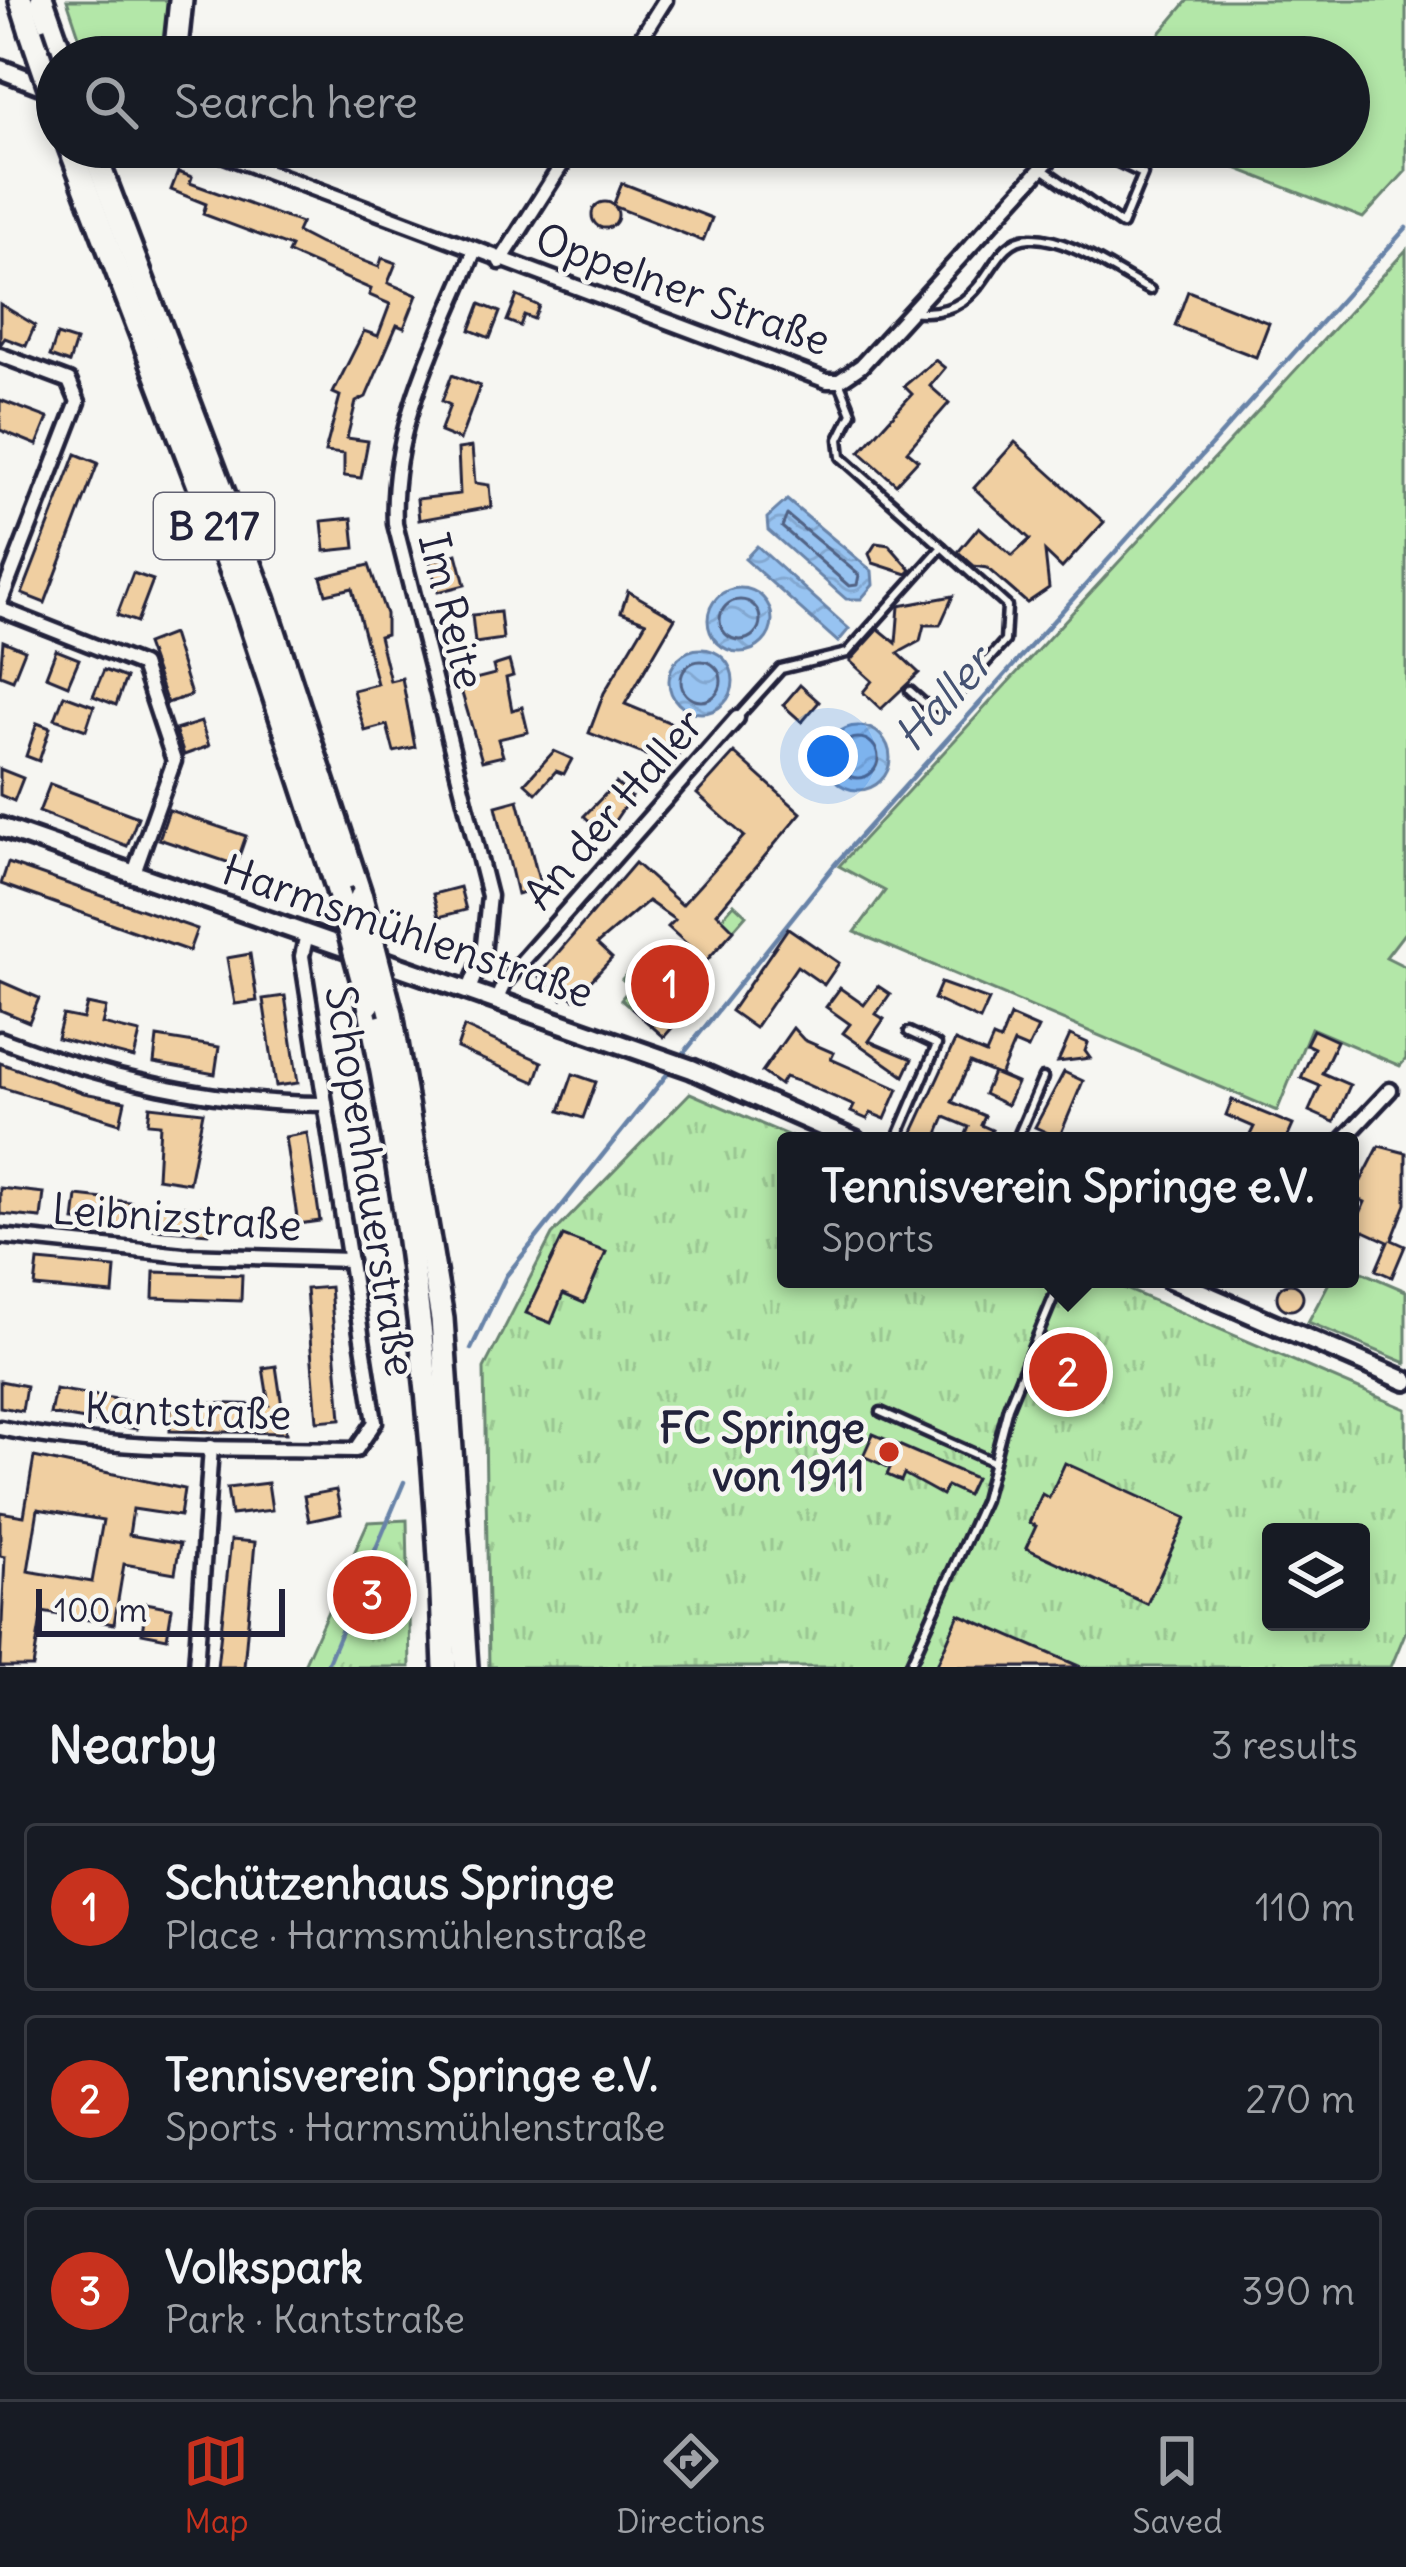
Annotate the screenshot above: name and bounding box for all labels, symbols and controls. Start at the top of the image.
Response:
search box [36,36,1370,168]
icon: search [78,69,144,135]
text: Search here [174,74,418,130]
street label: Oppelner Straße [529,212,837,366]
road number: B 217 [154,493,274,559]
street label: Im Reite [408,528,496,694]
water label: Haller [882,632,1007,763]
street label: An der Haller [512,698,714,920]
your location [798,726,858,786]
street label: Harmsmühlenstraße [216,843,600,1019]
pin: 1 [631,939,709,1029]
street label: Schopenhauerstraße [314,982,428,1380]
popup [777,1132,1359,1288]
text: Tennisverein Springe e.V. [821,1158,1315,1214]
street label: Leibnizstraße [50,1182,304,1252]
text: Sports [821,1214,934,1263]
pin: 2 [1029,1327,1107,1417]
street label: Kantstraße [84,1381,292,1441]
place label: FC Springe von 1911 [660,1402,865,1502]
marker: FC Springe von 1911 [876,1439,902,1465]
map controls [1262,1523,1370,1631]
button: layers [1262,1523,1370,1631]
pin: 3 [333,1550,411,1640]
scale bar [36,1583,285,1636]
text: 100 m [54,1589,147,1631]
text: Nearby [48,1713,217,1777]
text: 3 results [1211,1721,1358,1770]
text: Schützenhaus Springe [165,1855,615,1911]
text: 1 [82,1883,98,1932]
text: 110 m [1255,1883,1355,1932]
text: Place · Harmsmühlenstraße [165,1911,647,1960]
text: Tennisverein Springe e.V. [165,2047,658,2103]
text: 2 [79,2075,101,2124]
text: 270 m [1245,2075,1355,2124]
text: Sports · Harmsmühlenstraße [165,2103,666,2152]
text: Volkspark [165,2239,363,2295]
text: 3 [79,2267,101,2316]
text: 390 m [1241,2267,1355,2316]
text: Park · Kantstraße [165,2295,465,2344]
tab: Map [183,2428,249,2542]
tab: Directions [616,2428,765,2542]
tab: Saved [1132,2428,1223,2542]

